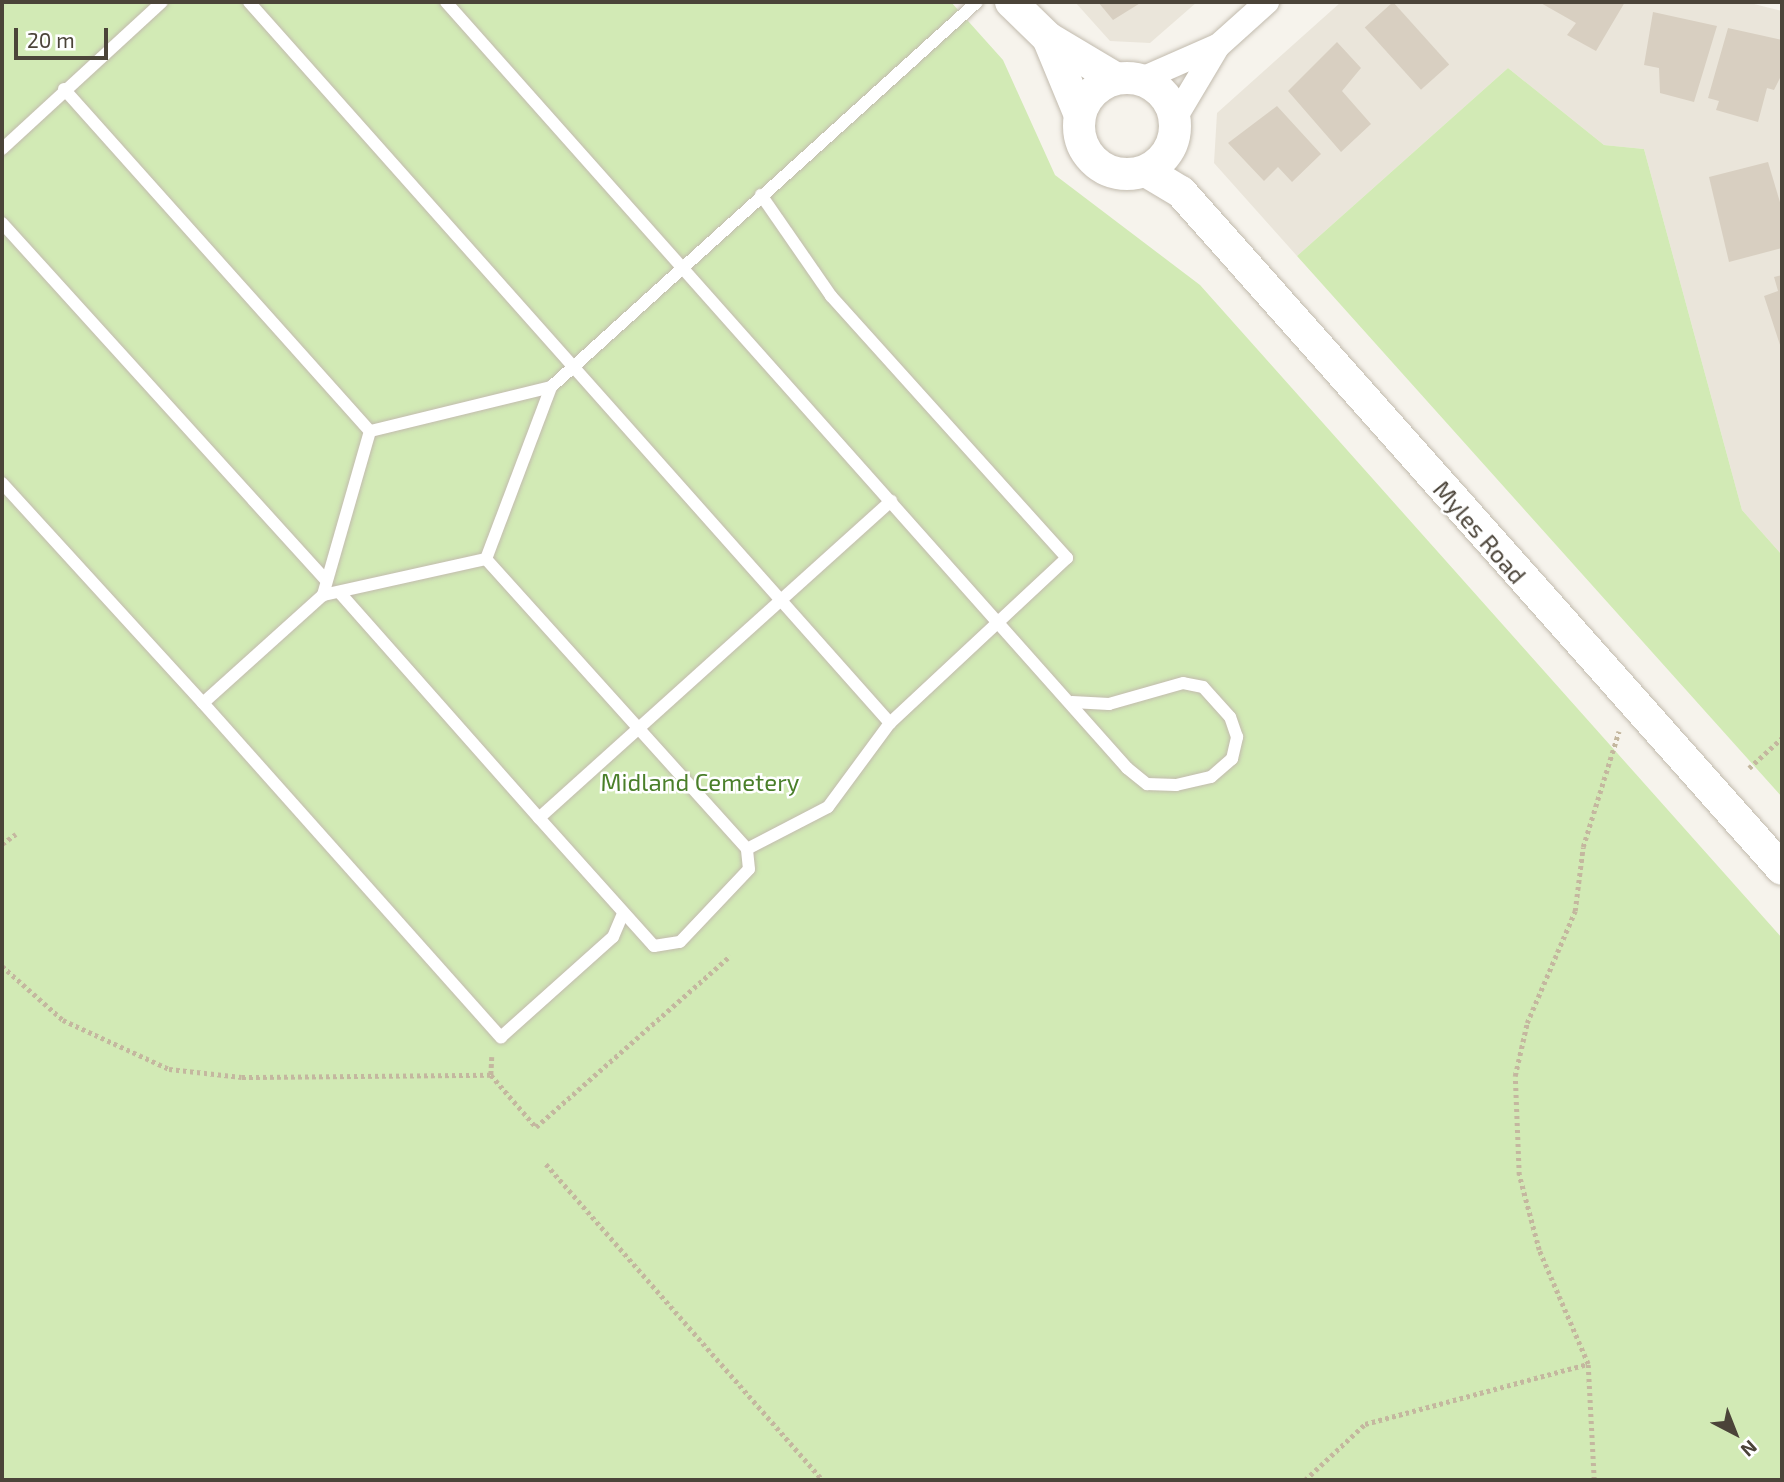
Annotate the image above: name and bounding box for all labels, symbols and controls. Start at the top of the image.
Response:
scale bar [18,14,112,58]
text: 20 m [27,27,75,52]
street label: Myles Road [1428,475,1532,589]
park label: Midland Cemetery [601,768,799,796]
north arrow [1700,1398,1770,1468]
text: N [1737,1436,1762,1462]

